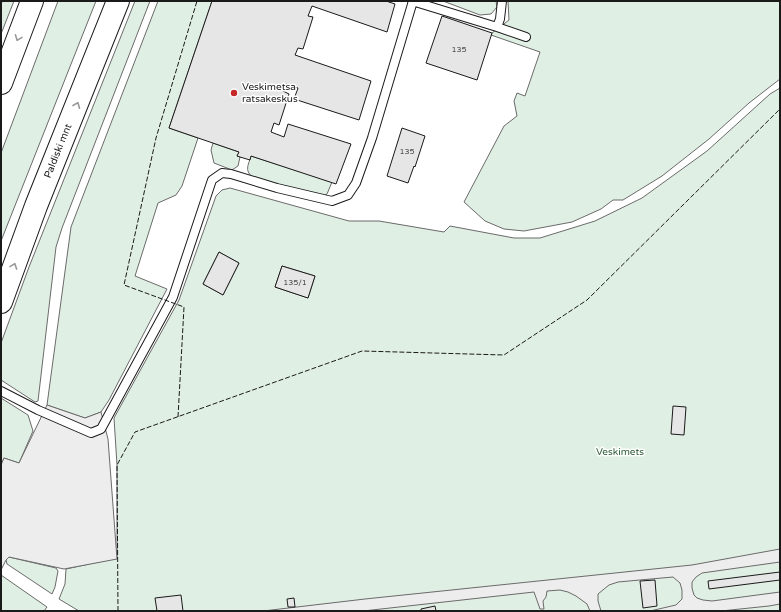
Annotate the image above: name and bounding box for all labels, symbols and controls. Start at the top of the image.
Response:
one-way arrow [15,34,23,41]
house number: 135 [451,45,467,54]
place label: Veskimetsa ratsakeskus [242,81,298,105]
marker: Veskimetsa ratsakeskus [229,88,239,98]
one-way arrow [72,102,80,109]
street label: Paldiski mnt [42,122,74,180]
house number: 135 [399,147,415,156]
one-way arrow [10,262,18,269]
house number: 135/1 [283,278,307,287]
park label: Veskimets [596,446,644,458]

